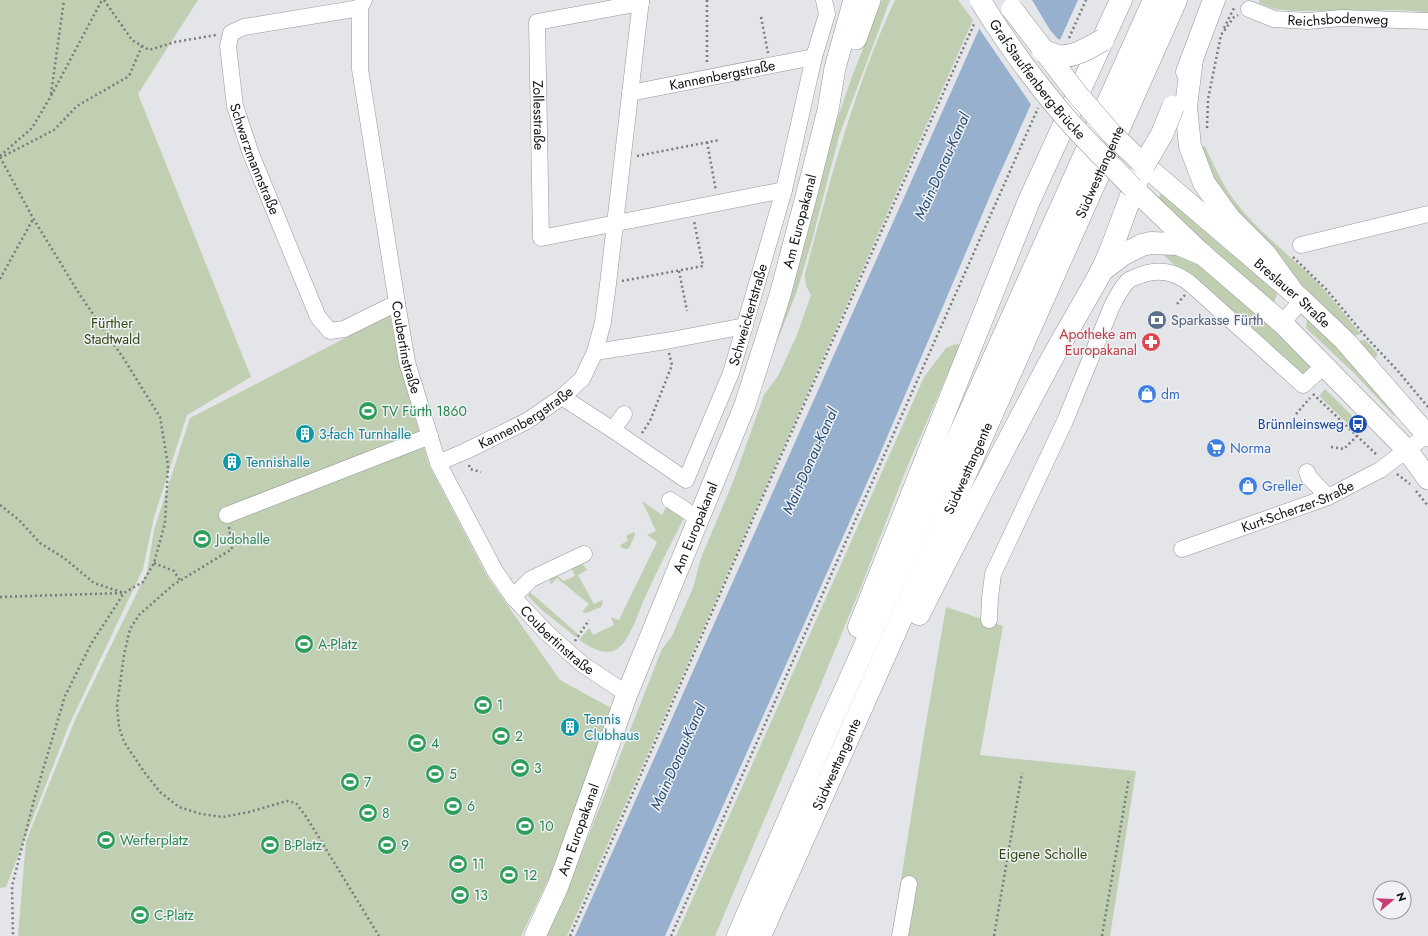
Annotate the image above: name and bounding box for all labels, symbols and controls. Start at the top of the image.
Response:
street label: Reichsbodenweg [1287,8,1389,31]
street label: Graf-Stauffenberg-Brücke [984,15,1091,144]
street label: Kannenbergstraße [668,55,777,95]
street label: Zollesstraße [528,80,549,150]
street label: Schwarzmannstraße [225,100,285,218]
water label: Main-Donau-Kanal [909,108,976,223]
street label: Südwesttangente [1070,123,1129,221]
street label: Am Europakanal [778,172,821,270]
street label: Breslauer Straße [1250,253,1335,332]
street label: Schweickertstraße [724,261,772,368]
street label: Coubertinstraße [387,299,426,396]
bank icon: Sparkasse Fürth [1146,309,1168,331]
place label: Sparkasse Fürth [1171,310,1264,330]
park label: Fürther Stadtwald [84,313,140,349]
place label: Apotheke am Europakanal [1059,324,1137,360]
pharmacy icon: Apotheke am Europakanal [1140,331,1162,353]
street label: Kannenbergstraße [475,382,577,453]
shop icon: dm [1136,383,1158,405]
place label: dm [1161,384,1180,404]
sports icon: TV Fürth 1860 [357,400,379,422]
place label: TV Fürth 1860 [382,401,467,421]
water label: Main-Donau-Kanal [777,403,844,518]
bus stop icon: Brünnleinsweg [1347,413,1369,435]
place label: Brünnleinsweg [1258,414,1344,434]
street label: Südwesttangente [939,419,997,518]
building icon: 3-fach Turnhalle [294,423,316,445]
place label: 3-fach Turnhalle [319,424,411,444]
supermarket icon: Norma [1205,437,1227,459]
place label: Norma [1230,438,1271,458]
building icon: Tennishalle [221,451,243,473]
place label: Tennishalle [246,452,310,472]
shop icon: Greller [1237,475,1259,497]
street label: Kurt-Scherzer-Straße [1238,475,1357,537]
place label: Greller [1262,476,1303,496]
street label: Am Europakanal [667,479,723,576]
sports icon: Judohalle [191,528,213,550]
place label: Judohalle [214,529,270,549]
street label: Coubertinstraße [516,601,598,680]
sports icon: A-Platz [293,633,315,655]
place label: A-Platz [318,634,358,654]
sports icon: 1 [472,694,494,716]
place label: 1 [497,695,503,715]
water label: Main-Donau-Kanal [645,699,712,814]
place label: Tennis Clubhaus [584,709,640,745]
street label: Südwesttangente [807,715,866,814]
building icon: Tennis Clubhaus [559,716,581,738]
sports icon: 2 [490,725,512,747]
place label: 2 [515,726,523,746]
sports icon: 4 [406,732,428,754]
place label: 4 [431,733,439,753]
sports icon: 3 [509,757,531,779]
place label: 3 [534,758,542,778]
sports icon: 5 [424,763,446,785]
place label: 5 [449,764,457,784]
sports icon: 7 [339,771,361,793]
place label: 7 [364,772,372,792]
street label: Am Europakanal [553,781,604,878]
sports icon: 6 [442,795,464,817]
place label: 6 [467,796,475,816]
sports icon: 8 [357,802,379,824]
place label: 8 [382,803,390,823]
sports icon: 10 [514,815,536,837]
place label: 10 [539,816,554,836]
sports icon: Werferplatz [95,829,117,851]
place label: Werferplatz [120,830,189,850]
sports icon: B-Platz [259,834,281,856]
sports icon: 9 [376,834,398,856]
place label: B-Platz [284,835,323,855]
place label: 9 [401,835,409,855]
park label: Eigene Scholle [999,844,1087,864]
sports icon: 11 [447,853,469,875]
place label: 11 [472,854,485,874]
sports icon: 12 [498,864,520,886]
place label: 12 [523,865,537,885]
north arrow [1372,880,1412,920]
sports icon: 13 [449,884,471,906]
place label: 13 [474,885,488,905]
text: N [1392,890,1410,903]
sports icon: C-Platz [129,904,151,926]
place label: C-Platz [154,905,195,925]

